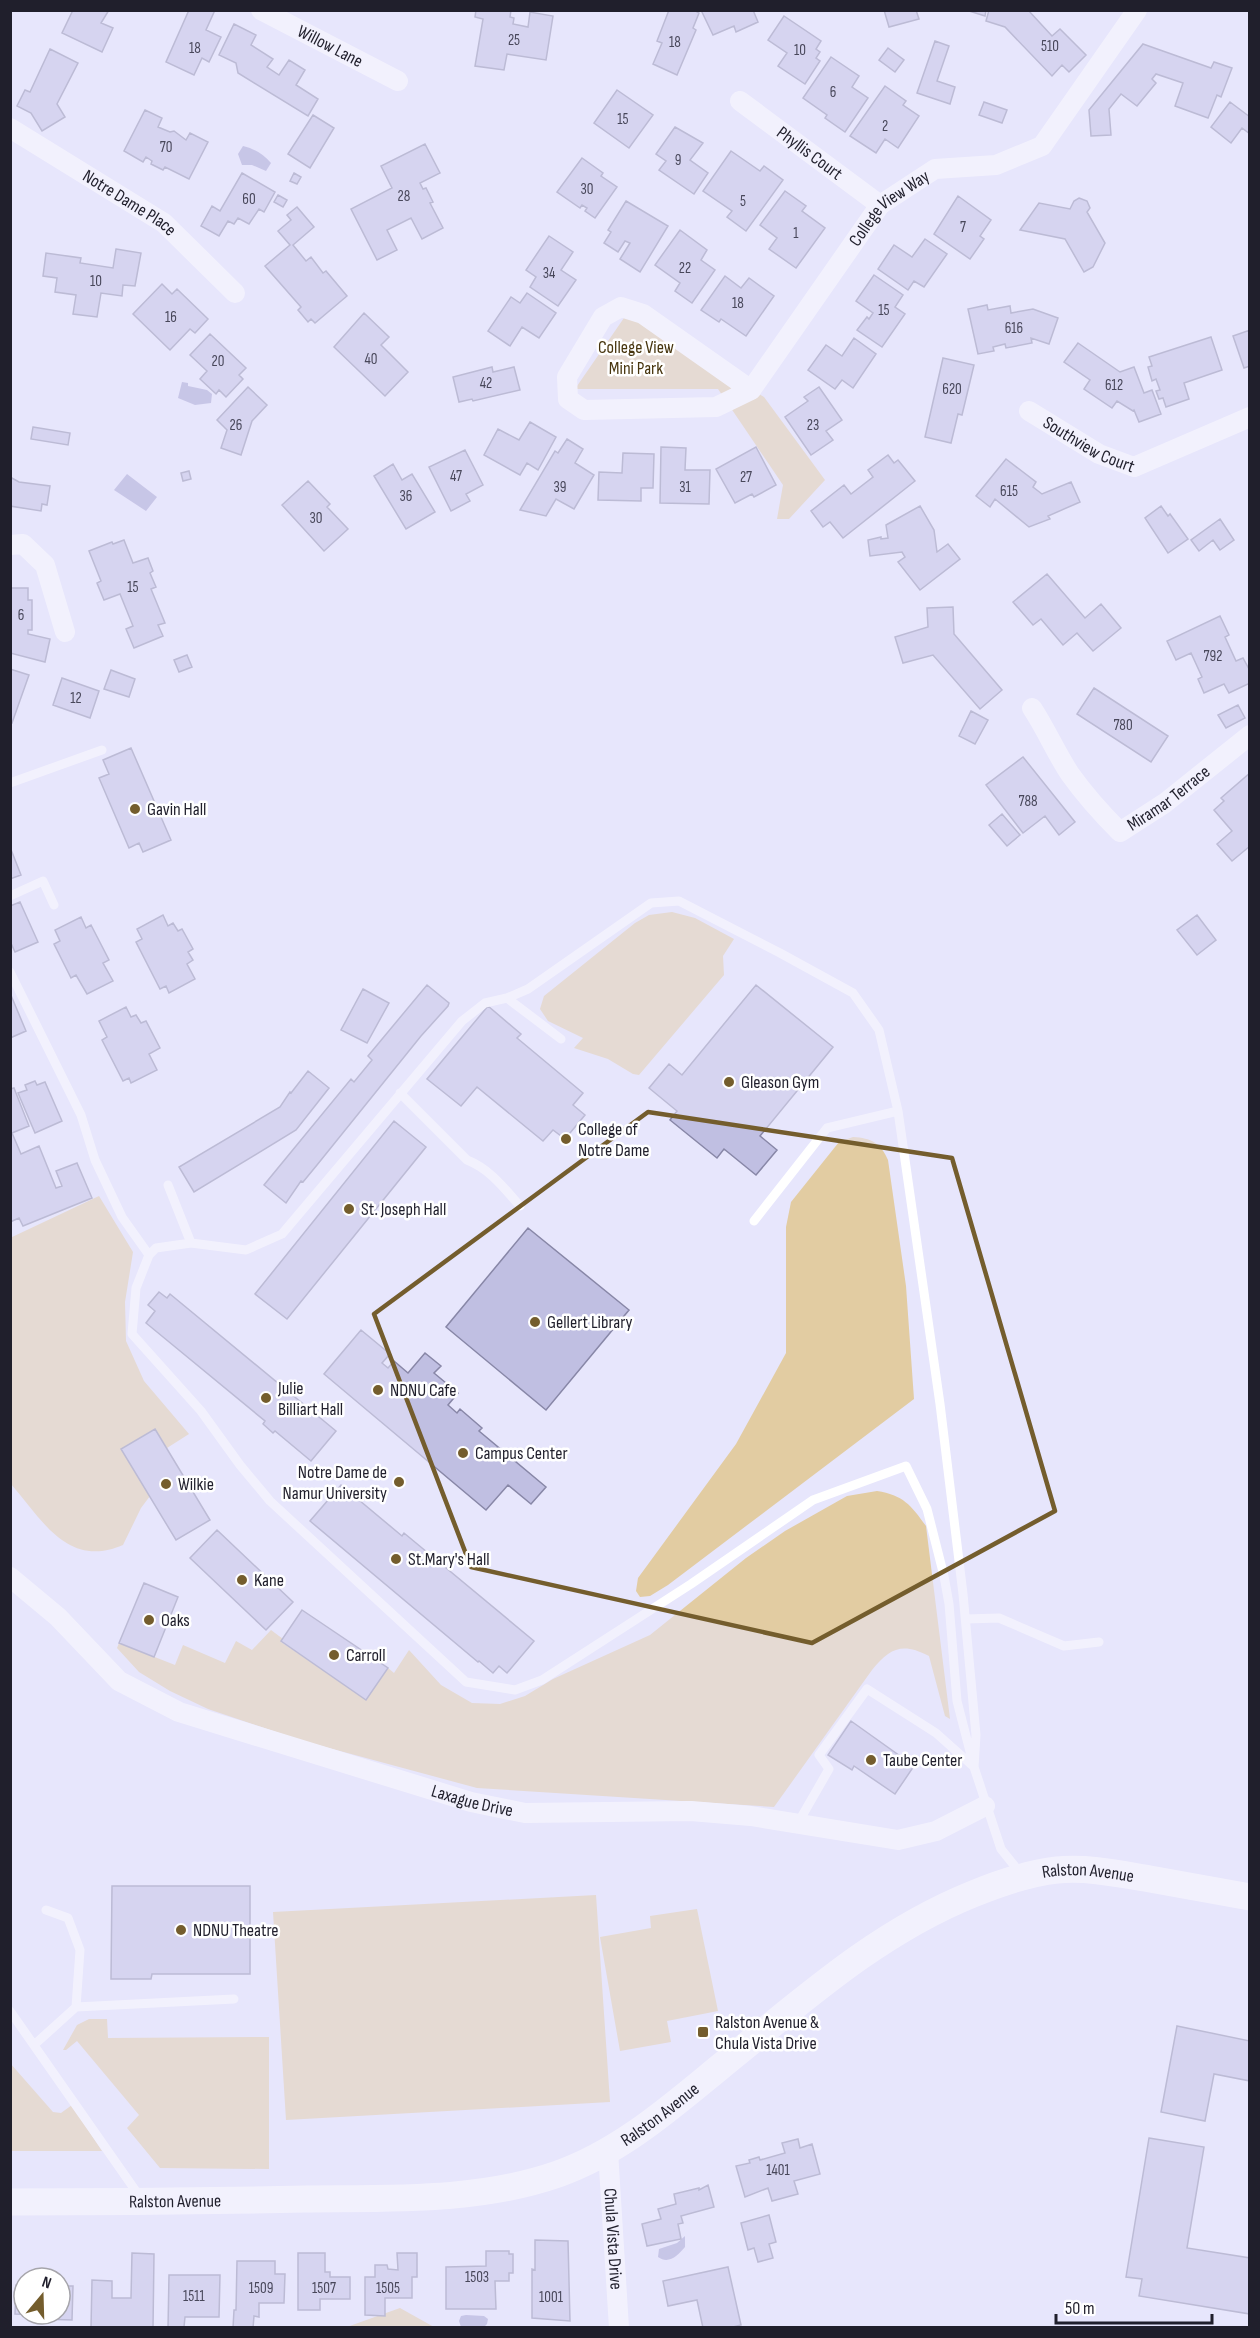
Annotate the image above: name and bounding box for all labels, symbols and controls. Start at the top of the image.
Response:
street label: Willow Lane [294,21,366,72]
house number: 25 [508,31,520,50]
house number: 18 [669,33,681,52]
house number: 510 [1041,37,1059,56]
house number: 18 [189,39,201,58]
house number: 10 [794,41,806,60]
house number: 6 [830,83,836,102]
house number: 15 [617,110,629,129]
house number: 2 [882,117,888,136]
street label: Phyllis Court [773,122,847,185]
house number: 70 [160,138,172,157]
house number: 9 [675,151,681,170]
street label: Notre Dame Place [79,165,181,240]
street label: College View Way [845,166,933,250]
house number: 30 [581,180,593,199]
house number: 28 [398,187,410,206]
house number: 60 [242,190,256,209]
house number: 5 [740,192,746,211]
house number: 7 [960,218,966,237]
house number: 1 [793,224,799,243]
house number: 22 [679,259,691,278]
house number: 34 [543,264,555,283]
house number: 10 [90,272,102,291]
house number: 18 [732,294,744,313]
house number: 15 [878,301,890,320]
house number: 16 [165,308,177,327]
house number: 616 [1005,319,1023,338]
park label: College View Mini Park [598,337,674,379]
house number: 40 [365,350,377,369]
house number: 20 [212,352,224,371]
house number: 42 [480,374,492,393]
house number: 612 [1105,376,1123,395]
house number: 620 [942,380,962,399]
street label: Southview Court [1039,412,1138,477]
house number: 26 [230,416,242,435]
house number: 23 [807,416,819,435]
house number: 47 [450,467,462,486]
house number: 27 [740,468,752,487]
house number: 39 [554,478,566,497]
house number: 31 [679,478,692,497]
house number: 615 [1000,482,1018,501]
house number: 36 [400,487,412,506]
house number: 30 [310,509,322,528]
house number: 15 [127,578,139,597]
house number: 6 [18,606,24,625]
house number: 792 [1204,647,1222,666]
house number: 12 [70,689,82,708]
house number: 780 [1113,716,1133,735]
street label: Miramar Terrace [1123,761,1214,836]
house number: 788 [1018,792,1038,811]
place label: Gavin Hall [147,799,206,820]
marker: Gavin Hall [128,802,142,816]
place label: Gleason Gym [741,1072,819,1093]
marker: Gleason Gym [722,1075,736,1089]
place label: College of Notre Dame [578,1119,650,1161]
marker: College of Notre Dame [559,1132,573,1146]
place label: St. Joseph Hall [361,1199,446,1220]
marker: St. Joseph Hall [342,1202,356,1216]
place label: Gellert Library [547,1312,633,1333]
marker: Gellert Library [528,1315,542,1329]
place label: Julie Billiart Hall [277,1378,343,1420]
place label: NDNU Cafe [390,1380,456,1401]
marker: NDNU Cafe [371,1383,385,1397]
marker: Julie Billiart Hall [259,1391,273,1405]
place label: Campus Center [475,1443,568,1464]
marker: Campus Center [456,1446,470,1460]
place label: Notre Dame de Namur University [283,1462,387,1504]
place label: Wilkie [178,1474,214,1495]
marker: Notre Dame de Namur University [392,1475,406,1489]
marker: Wilkie [159,1477,173,1491]
place label: St.Mary's Hall [408,1549,490,1570]
marker: St.Mary's Hall [389,1552,403,1566]
place label: Kane [254,1570,284,1591]
marker: Kane [235,1573,249,1587]
place label: Oaks [161,1610,190,1631]
marker: Oaks [142,1613,156,1627]
place label: Carroll [346,1645,386,1666]
marker: Carroll [327,1648,341,1662]
place label: Taube Center [883,1750,963,1771]
marker: Taube Center [864,1753,878,1767]
street label: Laxague Drive [429,1780,515,1821]
street label: Ralston Avenue [1040,1859,1136,1887]
place label: NDNU Theatre [193,1920,279,1941]
marker: NDNU Theatre [174,1923,188,1937]
place label: Ralston Avenue & Chula Vista Drive [715,2012,819,2054]
marker: Ralston Avenue & Chula Vista Drive [696,2025,710,2039]
street label: Ralston Avenue [617,2079,703,2151]
house number: 1401 [766,2161,790,2180]
street label: Chula Vista Drive [599,2187,627,2290]
street label: Ralston Avenue [129,2190,221,2213]
north arrow [12,2266,72,2326]
house number: 1503 [465,2268,489,2287]
text: N [39,2273,54,2294]
house number: 1509 [249,2279,273,2298]
house number: 1507 [312,2279,336,2298]
house number: 1505 [376,2279,400,2298]
house number: 1511 [183,2287,206,2306]
scale bar [1056,2287,1212,2325]
house number: 1001 [539,2288,564,2307]
text: 50 m [1065,2298,1095,2319]

